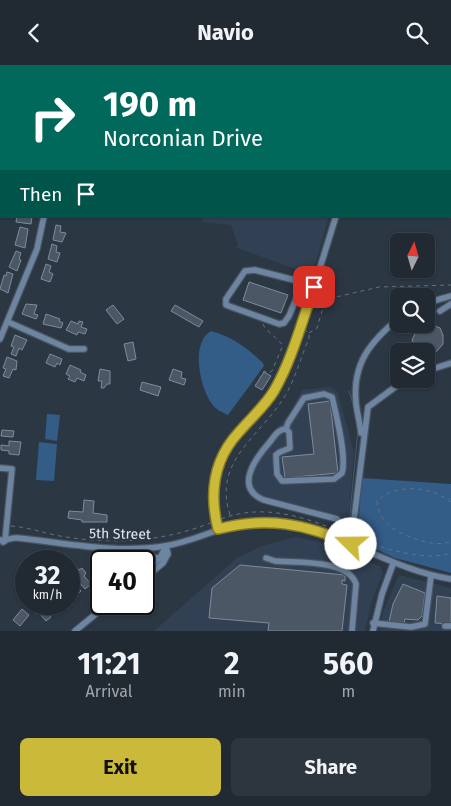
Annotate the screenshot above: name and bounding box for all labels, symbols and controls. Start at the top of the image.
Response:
icon: back [20,19,48,47]
text: Navio [197,19,254,46]
icon: search [403,19,431,47]
text: 190 m [103,83,197,125]
icon: right [20,85,85,150]
text: Norconian Drive [103,125,263,152]
icon: arrive [72,180,100,208]
text: Then [20,183,62,206]
north arrow [390,233,435,277]
map controls [390,233,435,388]
pin [293,266,335,308]
icon: arrive [300,273,328,301]
button: search [390,288,435,333]
button: layers [390,343,435,388]
position arrow [324,517,376,569]
street label: 5th Street [89,525,152,543]
speed limit sign: 40 [90,550,155,615]
text: 32 [35,561,60,591]
text: km/h [33,588,62,602]
text: 11:21 [77,646,141,682]
text: 2 [224,646,240,682]
text: 560 [323,646,374,682]
text: Arrival [86,682,132,701]
text: min [218,682,246,701]
text: m [341,682,355,701]
button: Exit [20,738,221,796]
button: Share [231,738,431,796]

